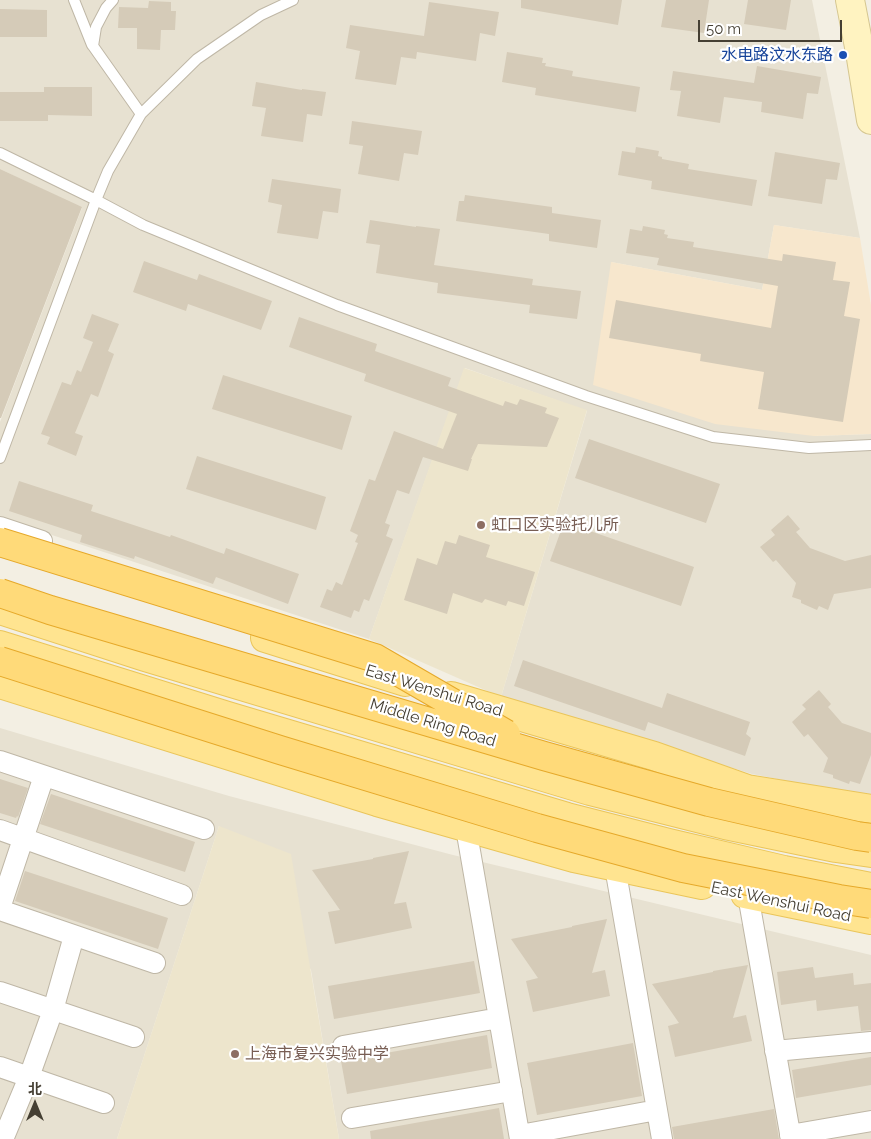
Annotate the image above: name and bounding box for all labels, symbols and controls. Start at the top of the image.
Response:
scale bar [701,10,845,42]
text: 50 m [706,20,741,38]
place label: 水电路汶水东路 [721,45,833,65]
marker: 水电路汶水东路 [837,49,849,61]
place label: 虹口区实验托儿所 [491,515,619,535]
marker: 虹口区实验托儿所 [475,519,487,531]
street label: East Wenshui Road [363,661,505,721]
street label: Middle Ring Road [368,695,498,751]
street label: East Wenshui Road [709,878,853,926]
place label: 上海市复兴实验中学 [245,1044,389,1064]
marker: 上海市复兴实验中学 [229,1048,241,1060]
north arrow [10,1079,60,1129]
text: 北 [28,1081,42,1097]

